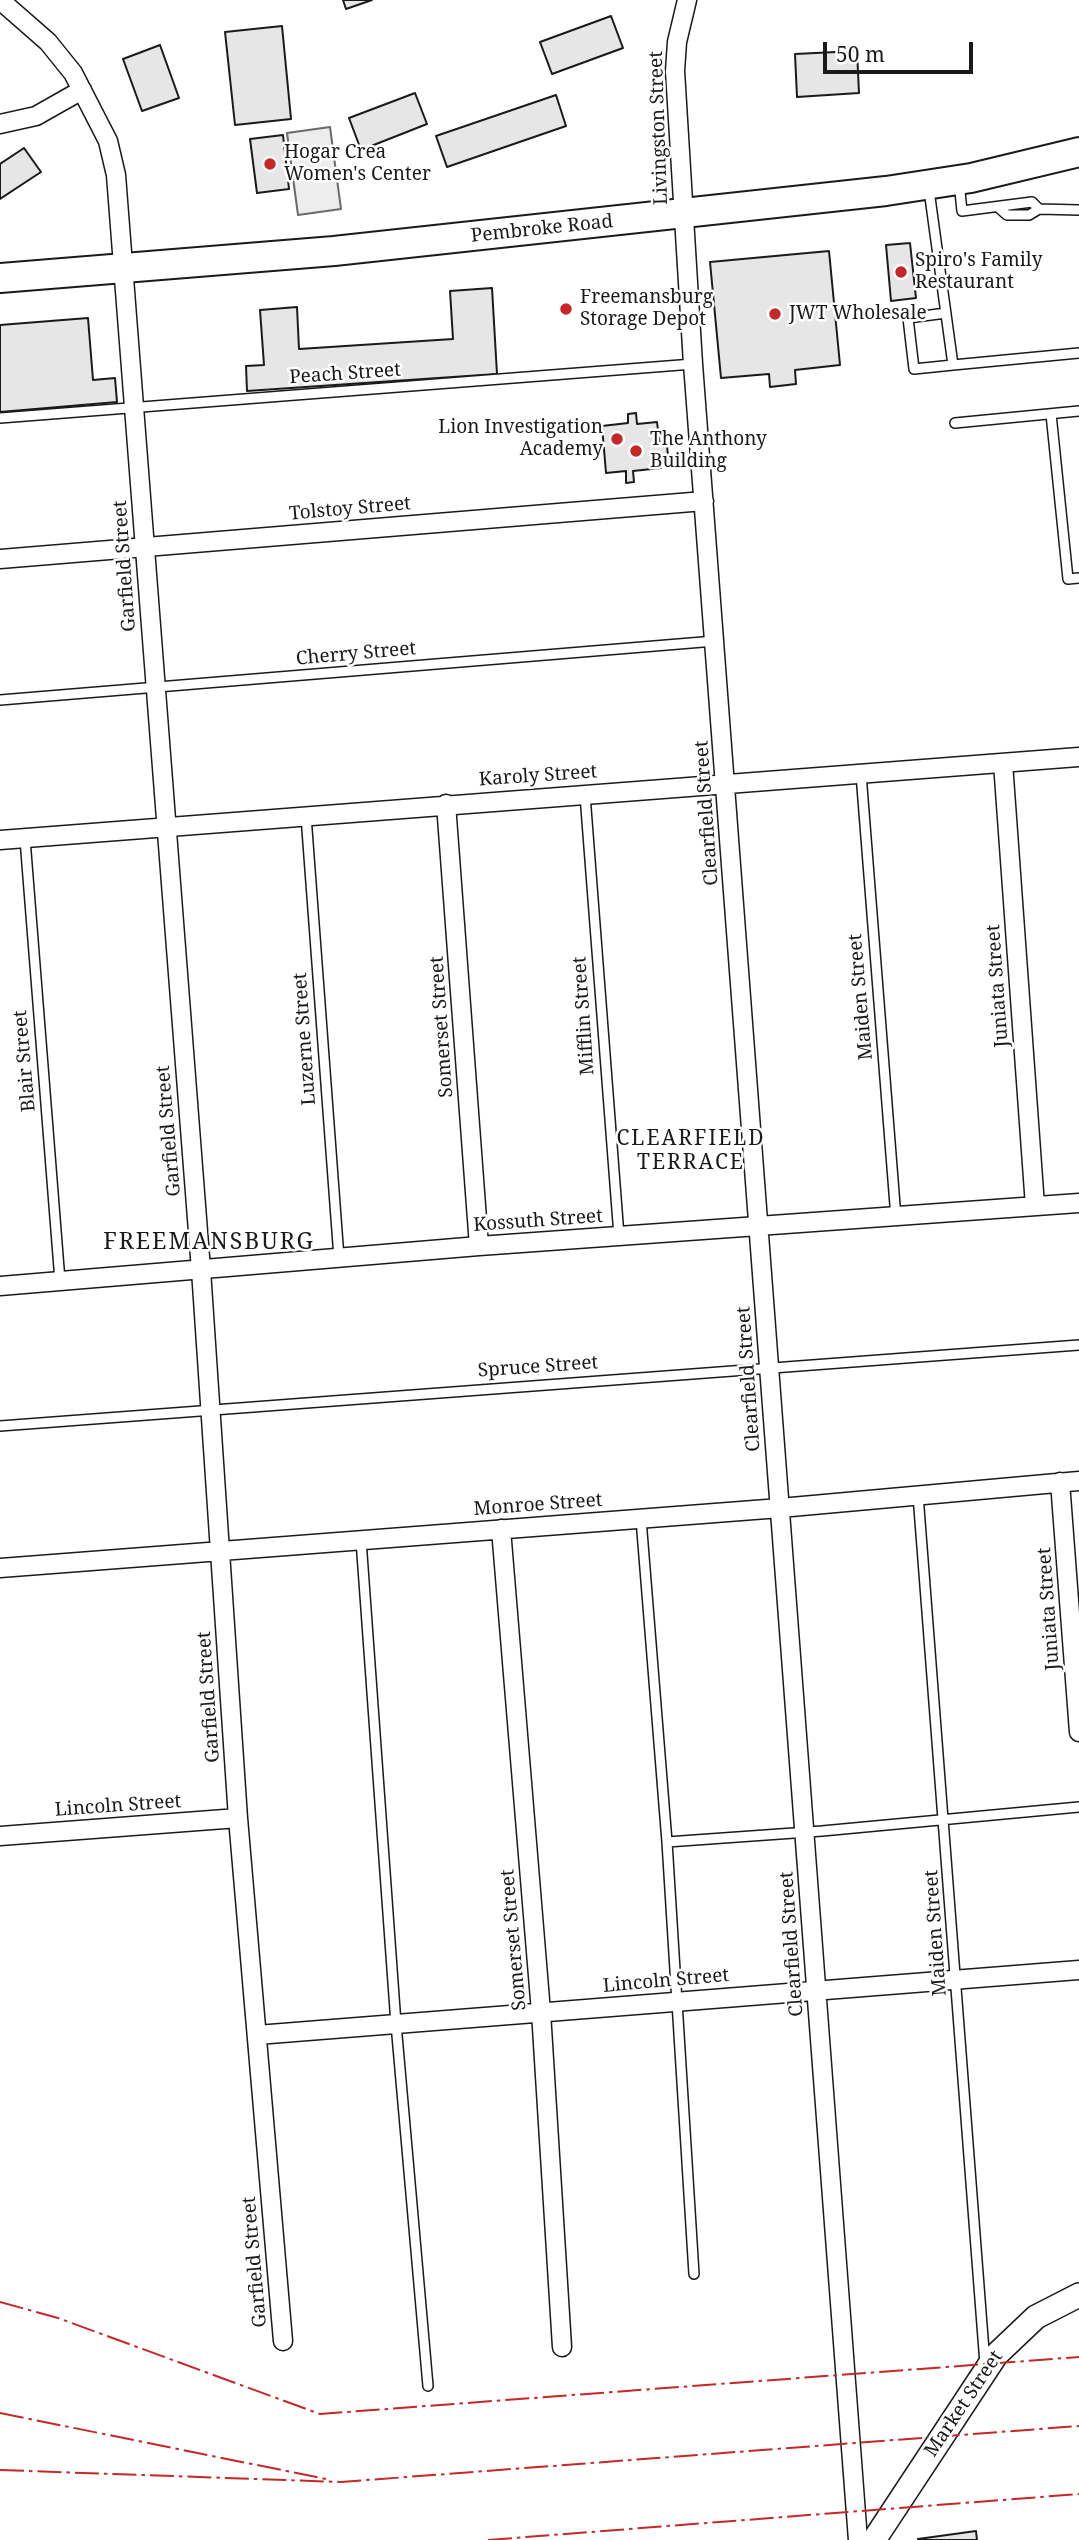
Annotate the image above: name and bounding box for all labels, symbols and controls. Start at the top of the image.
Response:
scale bar [827,28,978,72]
text: 50 m [836,40,885,68]
street label: Livingston Street [645,51,673,205]
place label: Hogar Crea Women's Center [284,142,431,186]
marker: Hogar Crea Women's Center [262,156,278,172]
street label: Pembroke Road [470,210,614,248]
place label: Spiro's Family Restaurant [915,250,1042,294]
marker: Spiro's Family Restaurant [893,264,909,280]
place label: Freemansburg Storage Depot [580,287,713,331]
marker: Freemansburg Storage Depot [558,301,574,317]
place label: JWT Wholesale [789,303,927,325]
marker: JWT Wholesale [767,306,783,322]
street label: Peach Street [288,359,402,389]
place label: Lion Investigation Academy [438,417,603,461]
place label: The Anthony Building [650,429,767,473]
marker: Lion Investigation Academy [609,431,625,447]
marker: The Anthony Building [628,443,644,459]
street label: Tolstoy Street [288,492,412,526]
street label: Garfield Street [109,500,141,632]
street label: Cherry Street [295,637,417,671]
street label: Clearfield Street [691,740,723,886]
street label: Karoly Street [478,760,598,792]
street label: Juniata Street [982,924,1014,1048]
street label: Maiden Street [844,933,878,1061]
street label: Somerset Street [426,956,458,1098]
street label: Mifflin Street [568,956,600,1076]
street label: Luzerne Street [289,972,321,1106]
street label: Blair Street [9,1009,41,1113]
street label: Garfield Street [152,1065,186,1197]
district label: CLEARFIELD TERRACE [618,1126,764,1176]
street label: Kossuth Street [472,1205,604,1237]
district label: FREEMANSBURG [105,1228,313,1256]
street label: Clearfield Street [733,1306,765,1452]
street label: Spruce Street [477,1351,599,1383]
street label: Monroe Street [473,1489,603,1521]
street label: Juniata Street [1033,1547,1065,1671]
street label: Garfield Street [193,1631,225,1763]
street label: Lincoln Street [54,1790,182,1822]
street label: Somerset Street [496,1868,532,2012]
street label: Maiden Street [920,1869,952,1997]
street label: Clearfield Street [776,1871,808,2017]
street label: Lincoln Street [602,1964,730,1998]
street label: Garfield Street [238,2196,272,2328]
street label: Market Street [920,2347,1008,2461]

